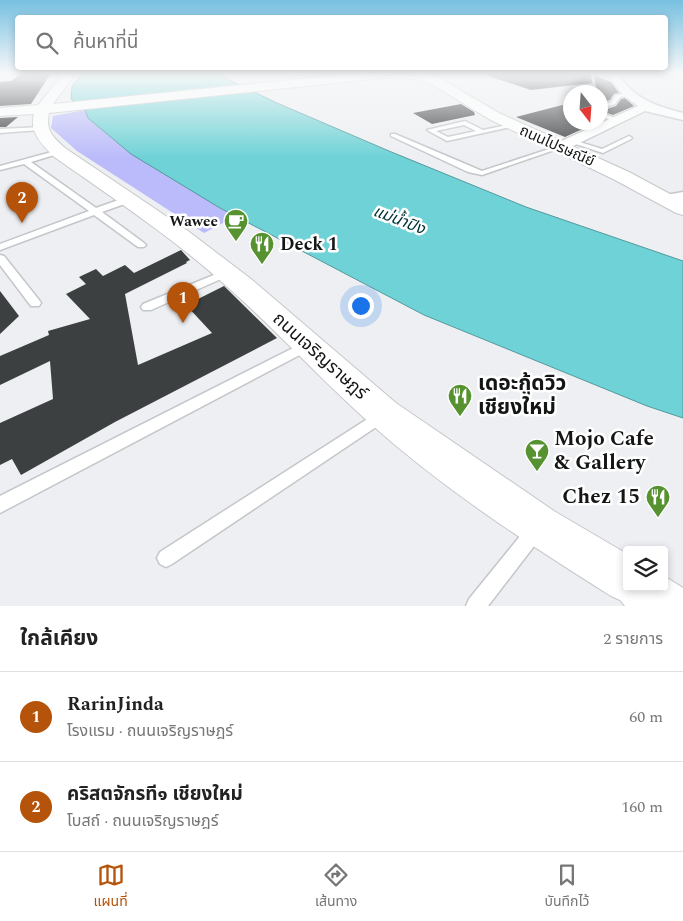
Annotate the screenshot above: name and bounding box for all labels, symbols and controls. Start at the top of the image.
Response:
search box [15,15,668,70]
text: ค้นหาที่นี่ [73,28,138,57]
icon: search [33,29,61,57]
north arrow [563,85,608,130]
street label: ถนนไปรษณีย์ [516,119,598,173]
pin: 2 [6,182,38,223]
water label: แม่น้ำปิง [370,199,430,241]
cafe icon: Wawee [223,208,249,242]
place label: Wawee [169,210,218,233]
restaurant icon: Deck 1 [249,231,275,265]
place label: Deck 1 [280,231,338,258]
pin: 1 [167,282,199,323]
your location [348,293,374,319]
street label: ถนนเจริญราษฎร์ [266,306,374,407]
place label: เดอะกู้ดวิว เชียงใหม่ [478,368,566,424]
restaurant icon: เดอะกู้ดวิว เชียงใหม่ [447,383,473,417]
place label: Mojo Cafe & Gallery [554,423,654,479]
bar icon: Mojo Cafe & Gallery [524,438,550,472]
place label: Chez 15 [562,481,640,513]
restaurant icon: Chez 15 [645,484,671,518]
map controls [623,546,668,591]
button: layers [623,546,668,591]
text: ใกล้เคียง [20,623,98,655]
text: 2 รายการ [603,627,663,651]
text: RarinJinda [67,690,164,719]
text: 1 [32,705,40,729]
text: 60 m [629,705,663,729]
text: โรงแรม · ถนนเจริญราษฎร์ [67,719,233,743]
text: คริสตจักรที๑ เชียงใหม่ [67,780,243,809]
text: 2 [32,795,40,819]
text: 160 m [621,795,663,819]
text: โบสถ์ · ถนนเจริญราษฎร์ [67,809,219,833]
tab: แผนที่ [94,861,128,912]
tab: เส้นทาง [315,861,357,912]
tab: บันทึกไว้ [544,861,589,912]

